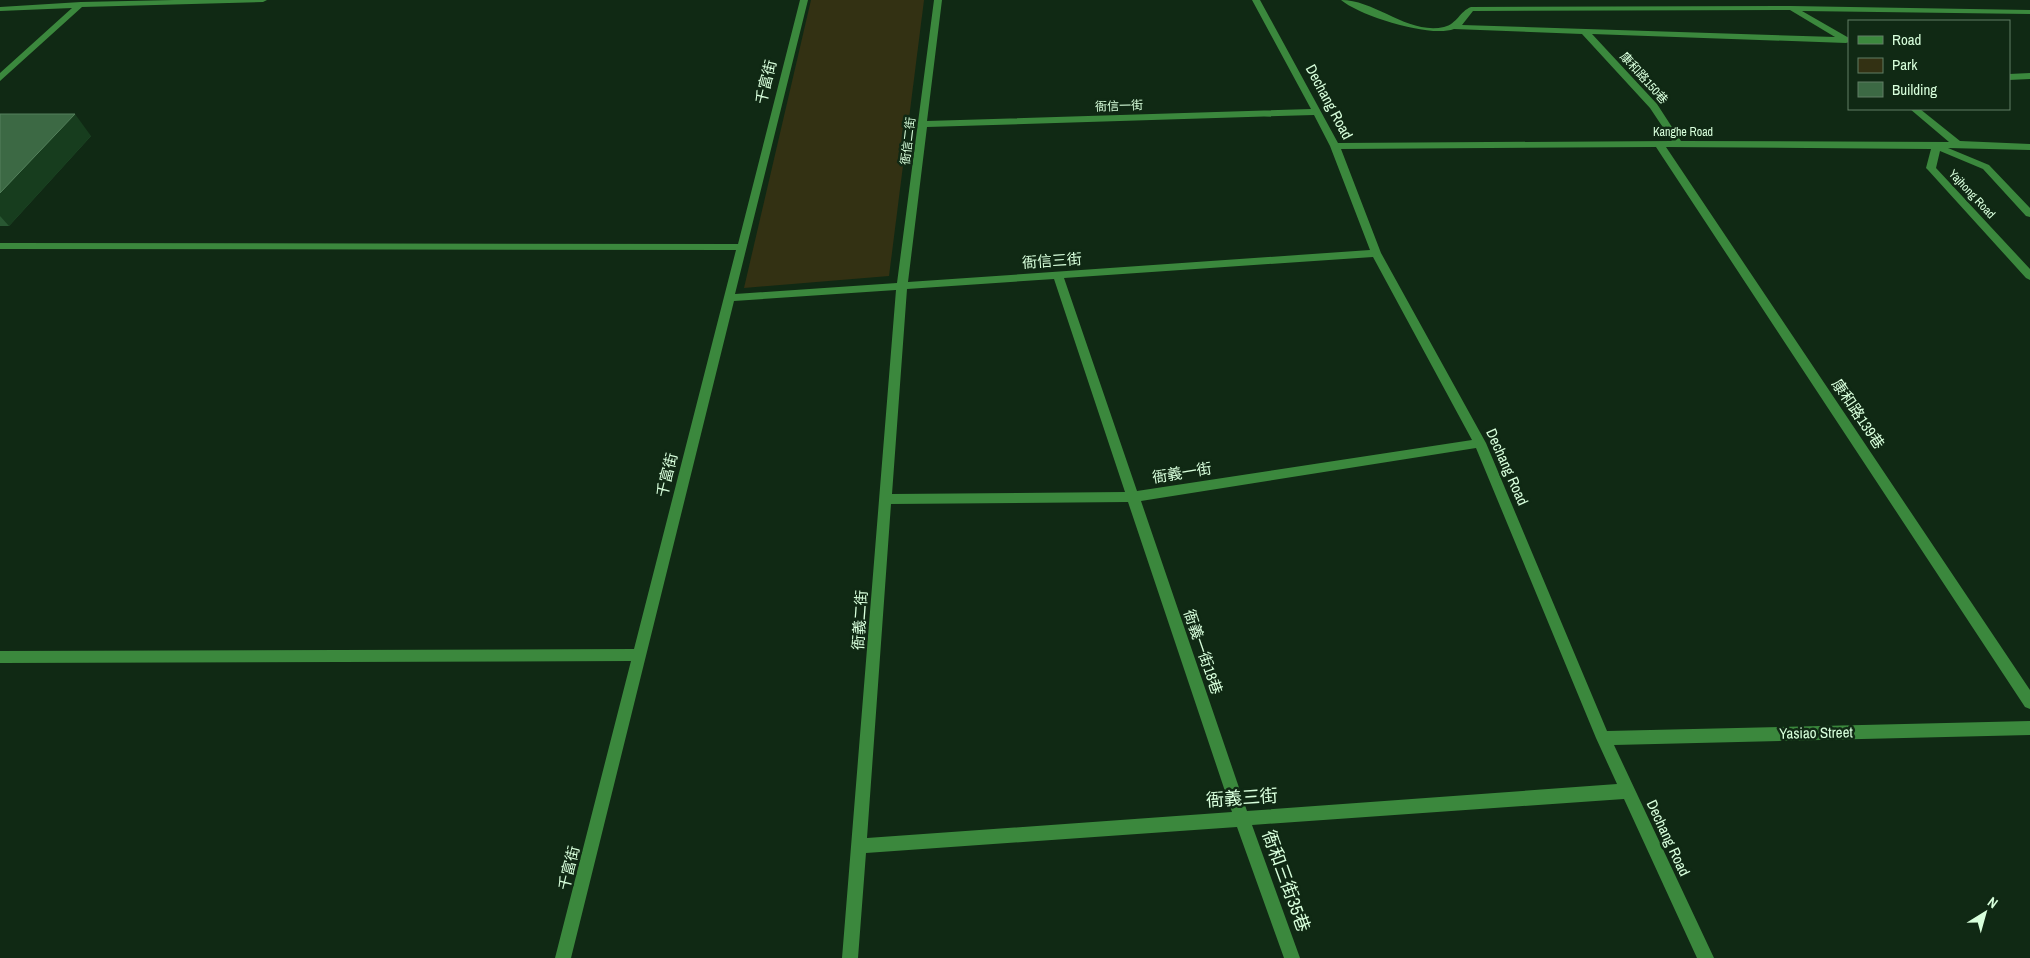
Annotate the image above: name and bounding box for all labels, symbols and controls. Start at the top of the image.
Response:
legend [1848,20,2010,110]
text: Road [1892,29,1921,50]
street label: 康和路150巷 [1617,49,1671,107]
text: Park [1892,54,1918,75]
street label: 千富街 [750,57,781,106]
street label: Dechang Road [1301,61,1358,143]
text: Building [1892,79,1937,100]
street label: 衙信一街 [1095,97,1143,115]
street label: 衙信二街 [897,116,919,166]
street label: Kanghe Road [1653,124,1713,140]
street label: Yajhong Road [1945,166,1999,222]
street label: 衙信三街 [1021,248,1083,273]
street label: 康和路139巷 [1827,374,1890,453]
street label: Dechang Road [1481,425,1534,509]
street label: 千富街 [651,450,682,499]
street label: 衙義一街 [1151,457,1213,488]
street label: 衙義二街 [847,589,872,651]
street label: 衙義一街18巷 [1179,606,1228,697]
street label: Yasiao Street [1779,721,1854,744]
street label: 衙義三街 [1205,783,1279,812]
street label: Dechang Road [1642,796,1695,879]
street label: 衙和三街35巷 [1257,827,1316,935]
street label: 千富街 [553,843,584,892]
north arrow [1960,888,2010,938]
text: N [1984,893,2002,912]

